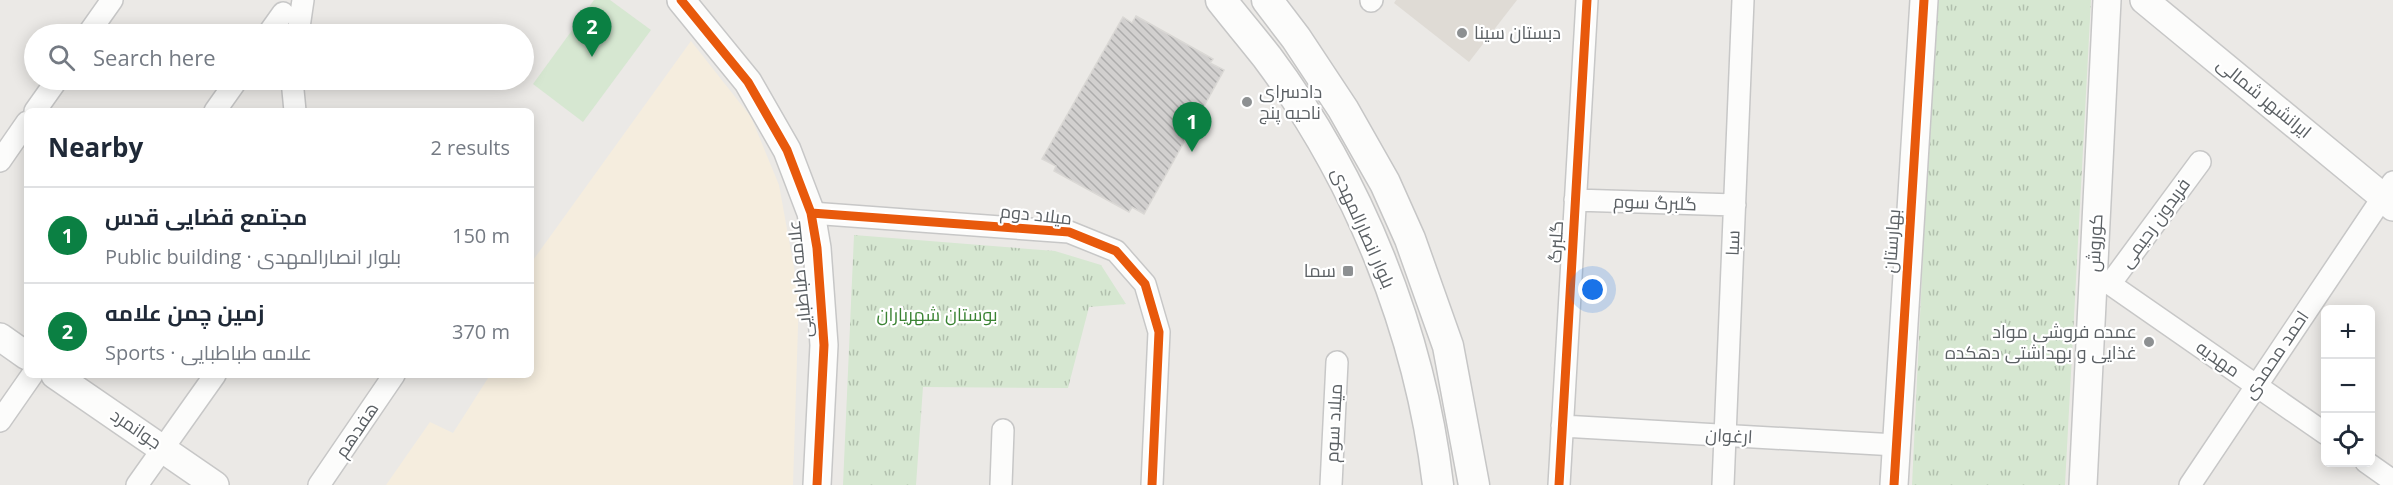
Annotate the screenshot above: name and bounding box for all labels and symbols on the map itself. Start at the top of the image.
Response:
pin: 2 [572,8,612,57]
place label: دبستان سینا [1474,20,1561,44]
marker: دبستان سینا [1455,26,1469,40]
street label: ایرانشهر شمالی [2212,52,2317,143]
place label: دادسرای ناحیه پنج [1259,79,1322,125]
marker: دادسرای ناحیه پنج [1240,95,1254,109]
pin: 1 [1172,102,1212,152]
street label: بلوار انصارالمهدی [1327,164,1401,292]
street label: فریدون رحیمی [2114,173,2195,272]
street label: گلبرگ سوم [1613,189,1697,216]
street label: میلاد دوم [999,198,1073,231]
street label: بهارستان [1877,208,1905,274]
street label: کوروش [2081,213,2108,273]
street label: علامه طباطبایی [781,219,817,339]
street label: گلبرگ [1542,220,1568,264]
street label: سبا [1720,230,1744,256]
place label: سما [1304,258,1336,282]
marker: سما [1341,264,1355,278]
your location [1578,275,1607,304]
park label: بوستان شهریاران [876,302,998,326]
street label: احمد محمدی [2237,306,2314,403]
place label: عمده فروشی مواد غذایی و بهداشتی دهکده [1945,319,2137,364]
marker: عمده فروشی مواد غذایی و بهداشتی دهکده [2142,335,2156,349]
street label: مهدیه [2192,335,2245,382]
street label: میلاد سوم [1319,383,1348,463]
street label: هفدهم [329,397,384,462]
street label: جوانمرد [107,402,167,454]
street label: ارغوان [1705,422,1753,448]

